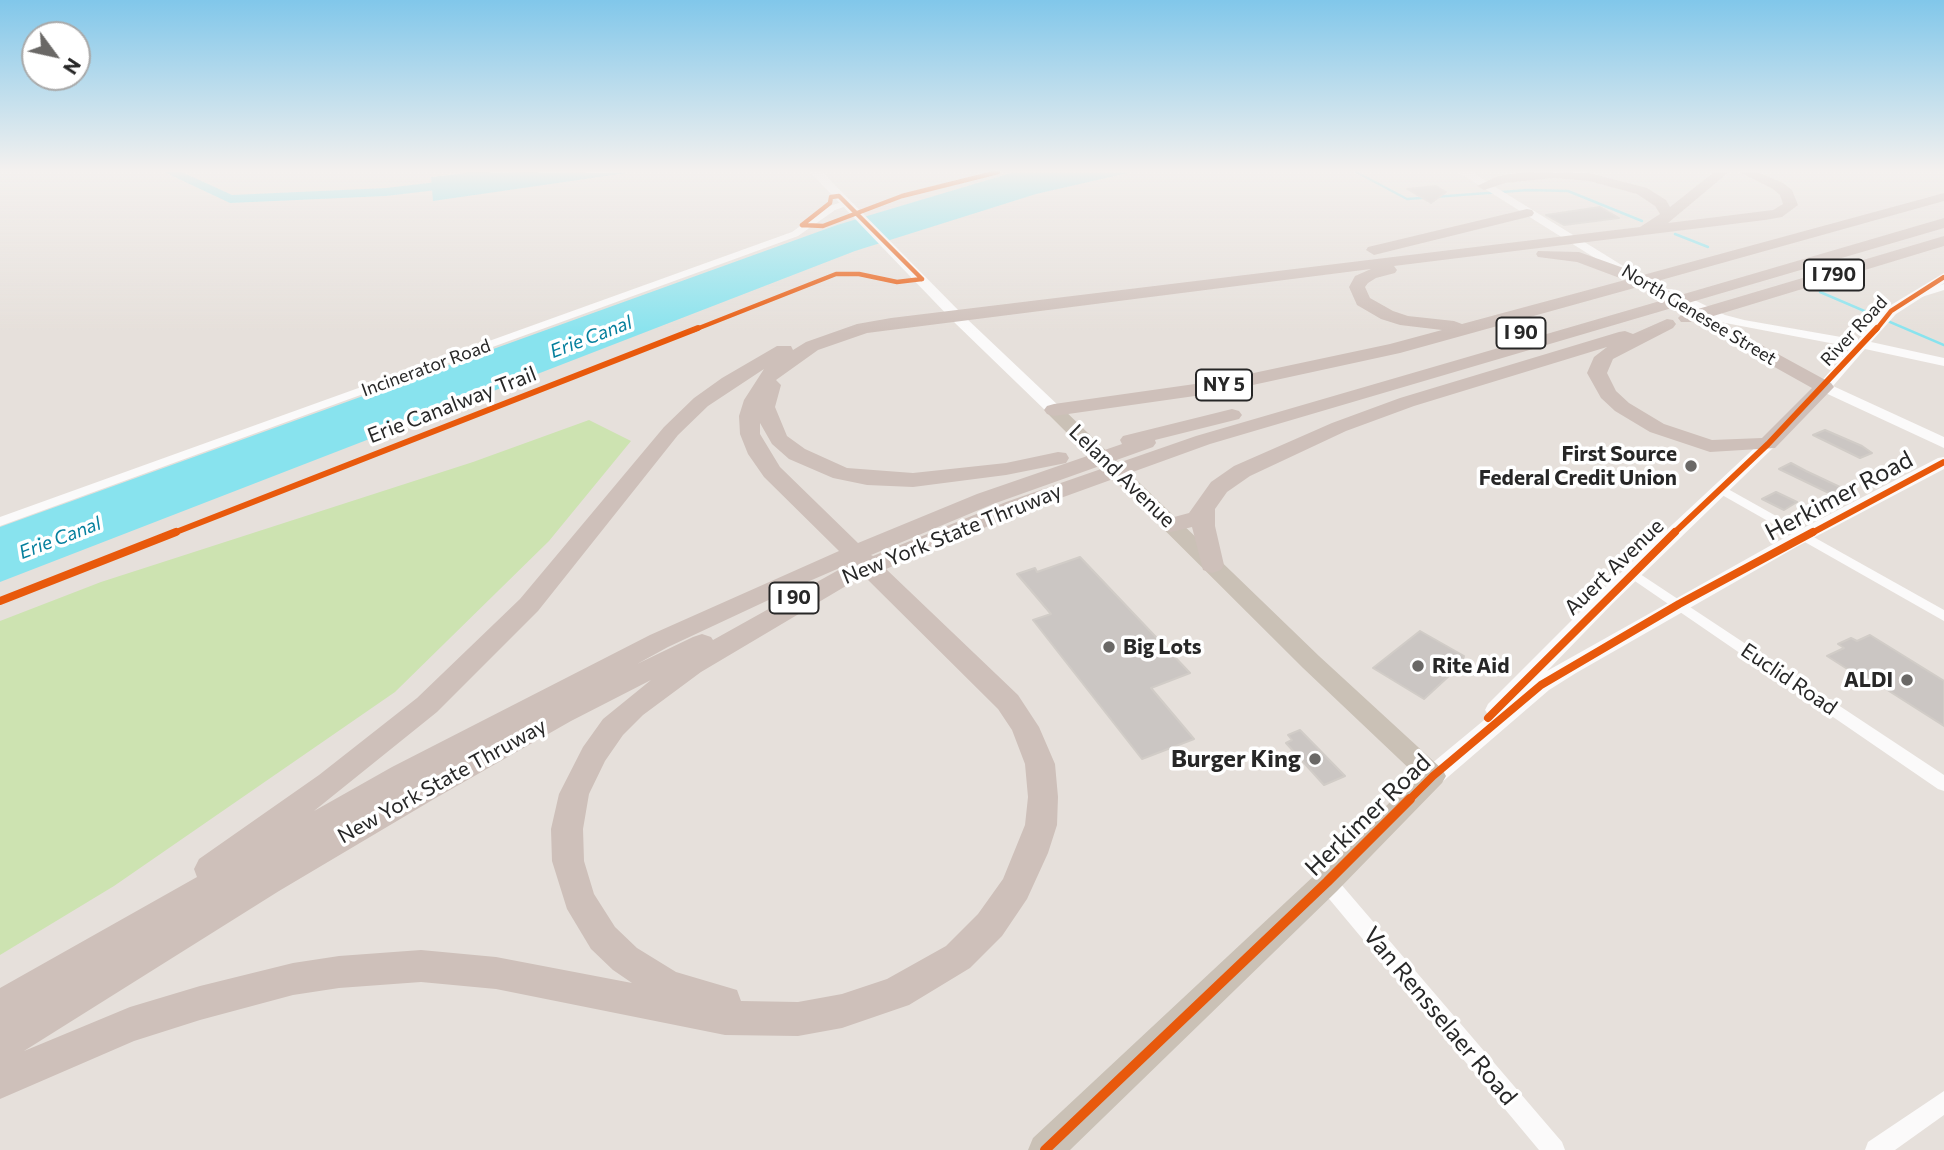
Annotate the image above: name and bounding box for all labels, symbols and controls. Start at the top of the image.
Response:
north arrow [21,21,91,91]
text: N [59,54,86,79]
street label: North Genesee Street [1618,260,1780,370]
road number: I 790 [1804,260,1864,290]
street label: River Road [1816,292,1892,370]
water label: Erie Canal [547,311,635,363]
road number: I 90 [1496,318,1546,348]
street label: Incinerator Road [359,335,493,401]
street label: Erie Canalway Trail [364,361,540,449]
road number: NY 5 [1196,370,1252,400]
street label: Leland Avenue [1064,419,1180,533]
place label: First Source Federal Credit Union [1479,441,1677,491]
street label: Herkimer Road [1760,445,1918,547]
marker: First Source Federal Credit Union [1683,458,1699,474]
street label: New York State Thruway [839,478,1065,590]
water label: Erie Canal [16,512,104,564]
street label: Auert Avenue [1559,513,1669,621]
road number: I 90 [770,582,818,614]
place label: Big Lots [1123,634,1202,660]
street label: Euclid Road [1736,638,1842,720]
marker: Big Lots [1101,639,1117,655]
place label: Rite Aid [1432,653,1509,679]
marker: Rite Aid [1410,658,1426,674]
place label: ALDI [1844,667,1893,693]
marker: ALDI [1899,672,1915,688]
street label: New York State Thruway [333,713,551,849]
place label: Burger King [1171,745,1301,773]
street label: Herkimer Road [1299,748,1437,882]
marker: Burger King [1307,751,1323,767]
street label: Van Rensselaer Road [1357,921,1523,1111]

